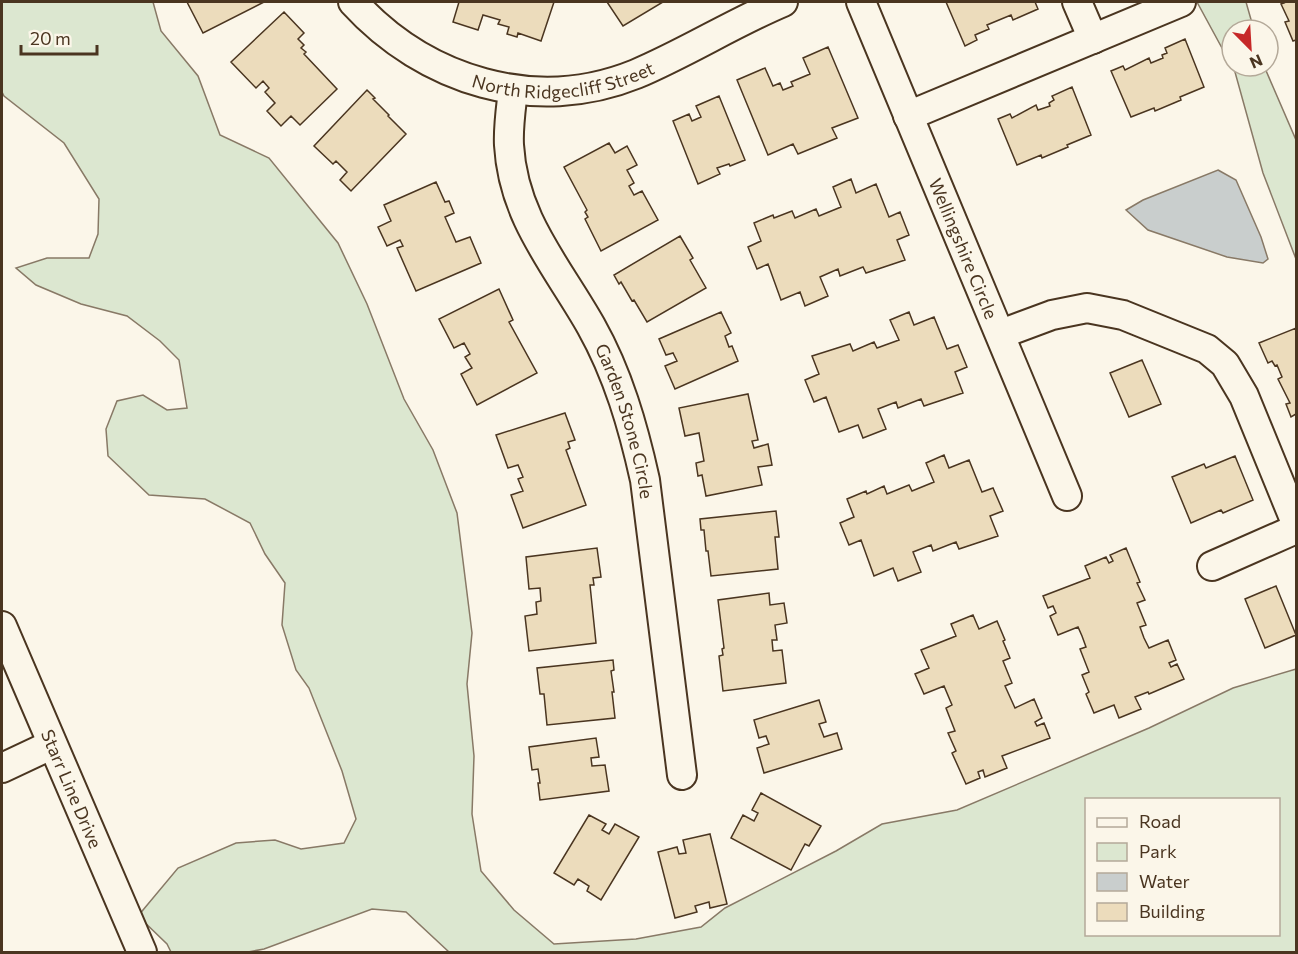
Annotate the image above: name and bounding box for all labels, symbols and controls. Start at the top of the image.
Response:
scale bar [21,18,98,56]
north arrow [1220,18,1280,78]
text: 20 m [30,27,71,49]
text: N [1247,51,1266,73]
street label: North Ridgecliff Street [470,57,657,102]
street label: Wellingshire Circle [925,175,1003,322]
street label: Garden Stone Circle [591,340,658,500]
street label: Starr Line Drive [37,726,107,851]
legend [1085,798,1280,936]
text: Road [1139,810,1181,832]
text: Park [1139,840,1177,862]
text: Water [1139,870,1190,892]
text: Building [1139,900,1205,922]

